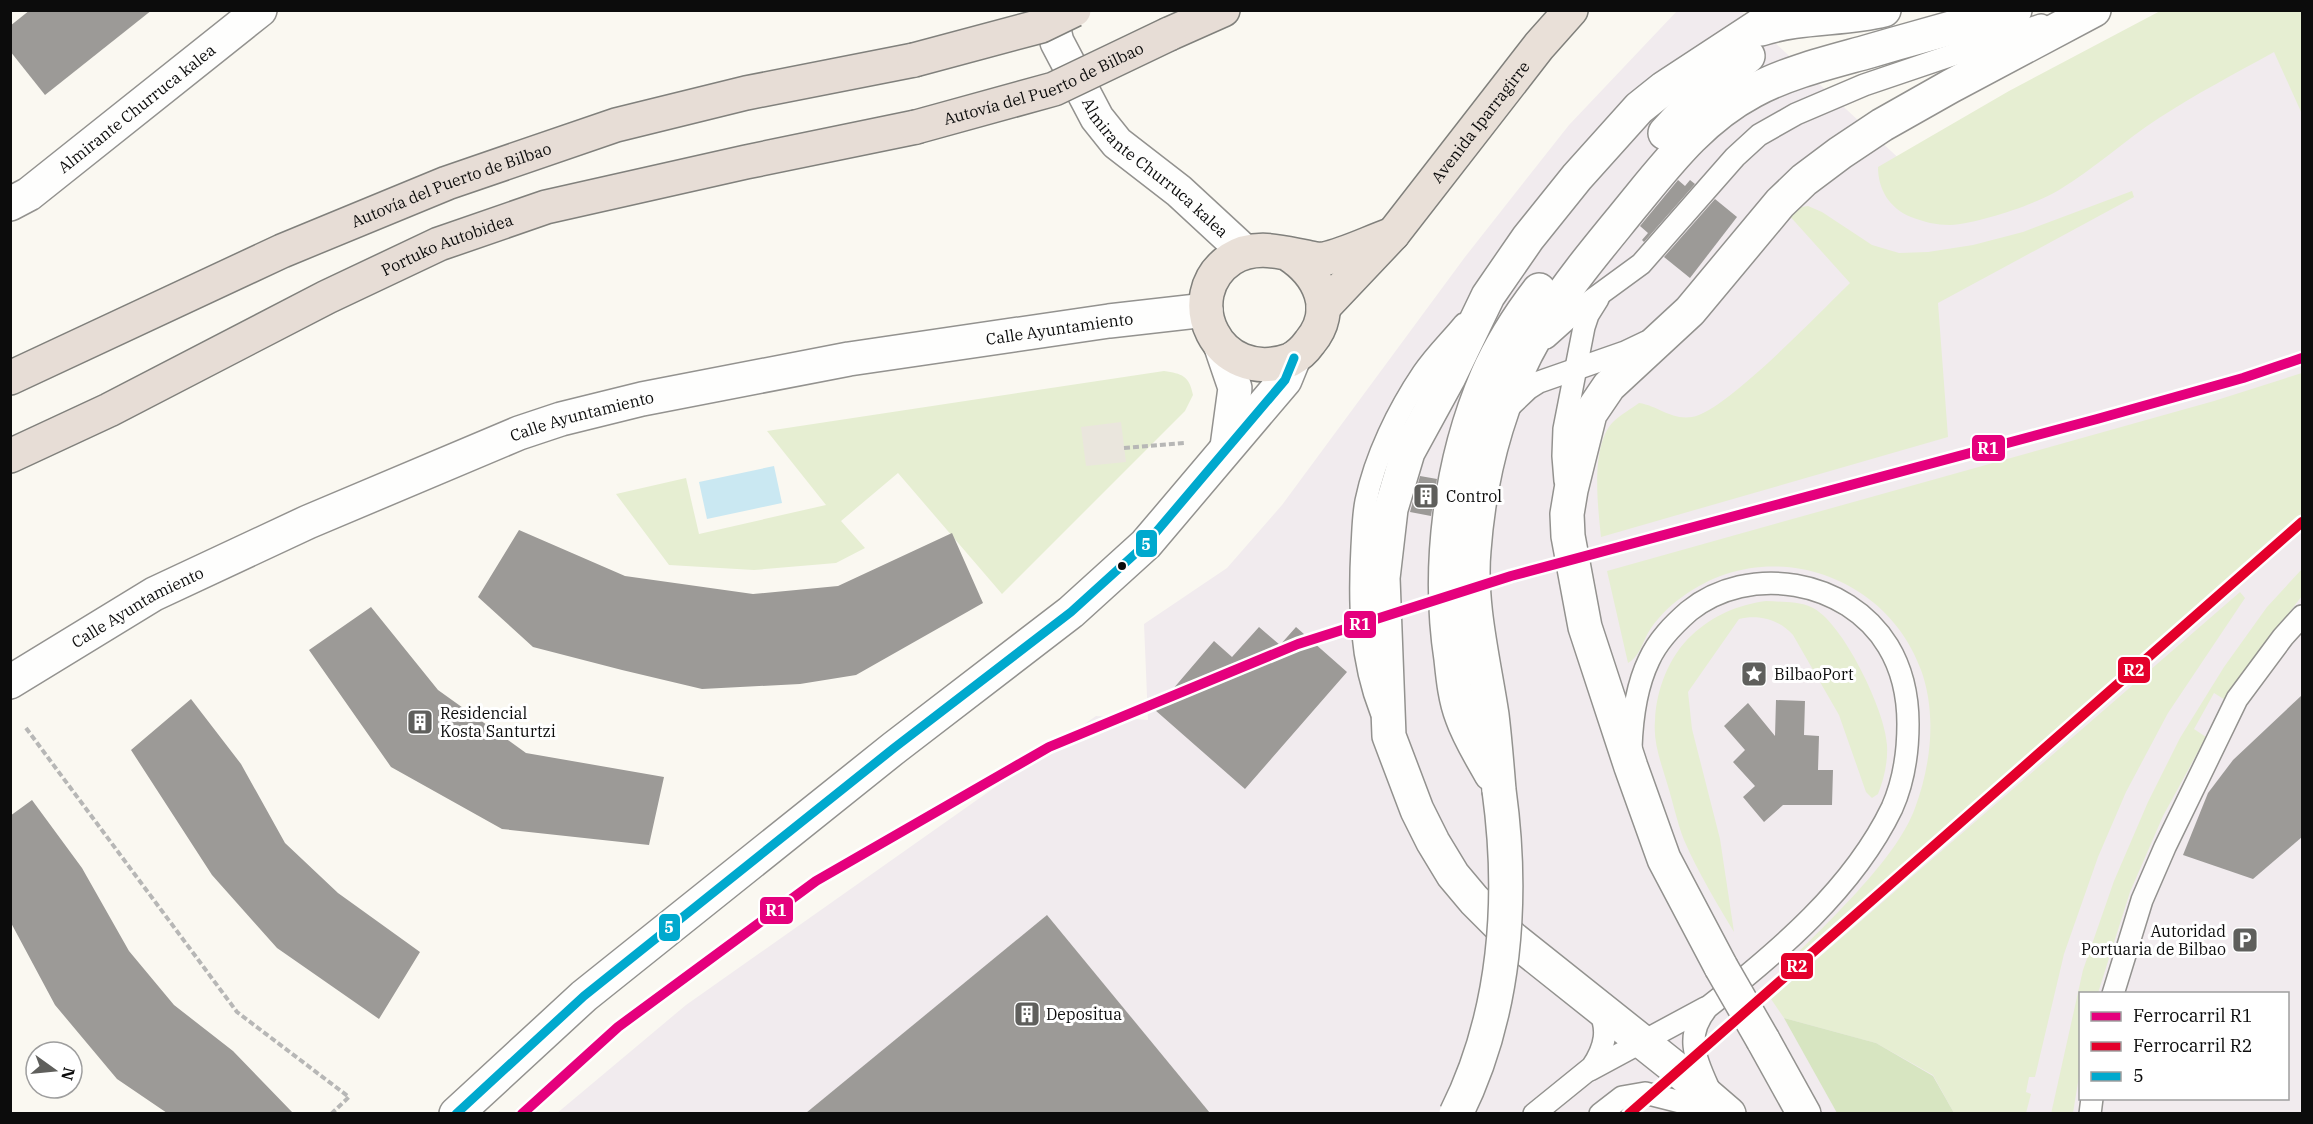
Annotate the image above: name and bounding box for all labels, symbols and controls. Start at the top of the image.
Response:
street label: Autovía del Puerto de Bilbao [941,38,1147,129]
street label: Almirante Churruca kalea [54,39,220,177]
street label: Avenida Iparragirre [1427,57,1534,187]
street label: Almirante Churruca kalea [1078,94,1233,242]
street label: Autovía del Puerto de Bilbao [348,138,554,231]
street label: Portuko Autobidea [378,209,516,280]
street label: Calle Ayuntamiento [985,308,1134,349]
street label: Calle Ayuntamiento [507,387,655,446]
line badge: R1 [1971,434,2006,462]
text: R1 [1977,438,1999,458]
building icon: Control [1411,481,1441,511]
place label: Control [1446,486,1502,506]
line badge: 5 [1135,529,1158,558]
text: 5 [1141,534,1151,554]
unlabelled marker [1116,560,1128,572]
street label: Calle Ayuntamiento [68,562,207,652]
line badge: R1 [1343,610,1377,639]
text: R1 [1349,614,1371,634]
line badge: R2 [2117,656,2151,684]
place icon: BilbaoPort [1739,659,1769,689]
text: R2 [2123,660,2145,680]
place label: BilbaoPort [1774,664,1854,684]
place label: Residencial Kosta Santurtzi [440,703,556,741]
building icon: Residencial Kosta Santurtzi [405,707,435,737]
line badge: R1 [759,896,794,925]
text: R1 [765,900,787,920]
line badge: 5 [658,913,681,942]
text: 5 [664,917,674,937]
place label: Autoridad Portuaria de Bilbao [2081,921,2226,959]
parking icon: Autoridad Portuaria de Bilbao [2230,925,2260,955]
line badge: R2 [1780,952,1814,980]
text: R2 [1786,956,1808,976]
legend [2079,992,2289,1100]
building icon: Depositua [1012,999,1042,1029]
place label: Depositua [1046,1004,1122,1024]
text: Ferrocarril R1 [2133,1004,2253,1027]
text: Ferrocarril R2 [2133,1034,2253,1057]
north arrow [24,1040,84,1100]
text: 5 [2133,1064,2144,1087]
text: N [57,1065,80,1083]

